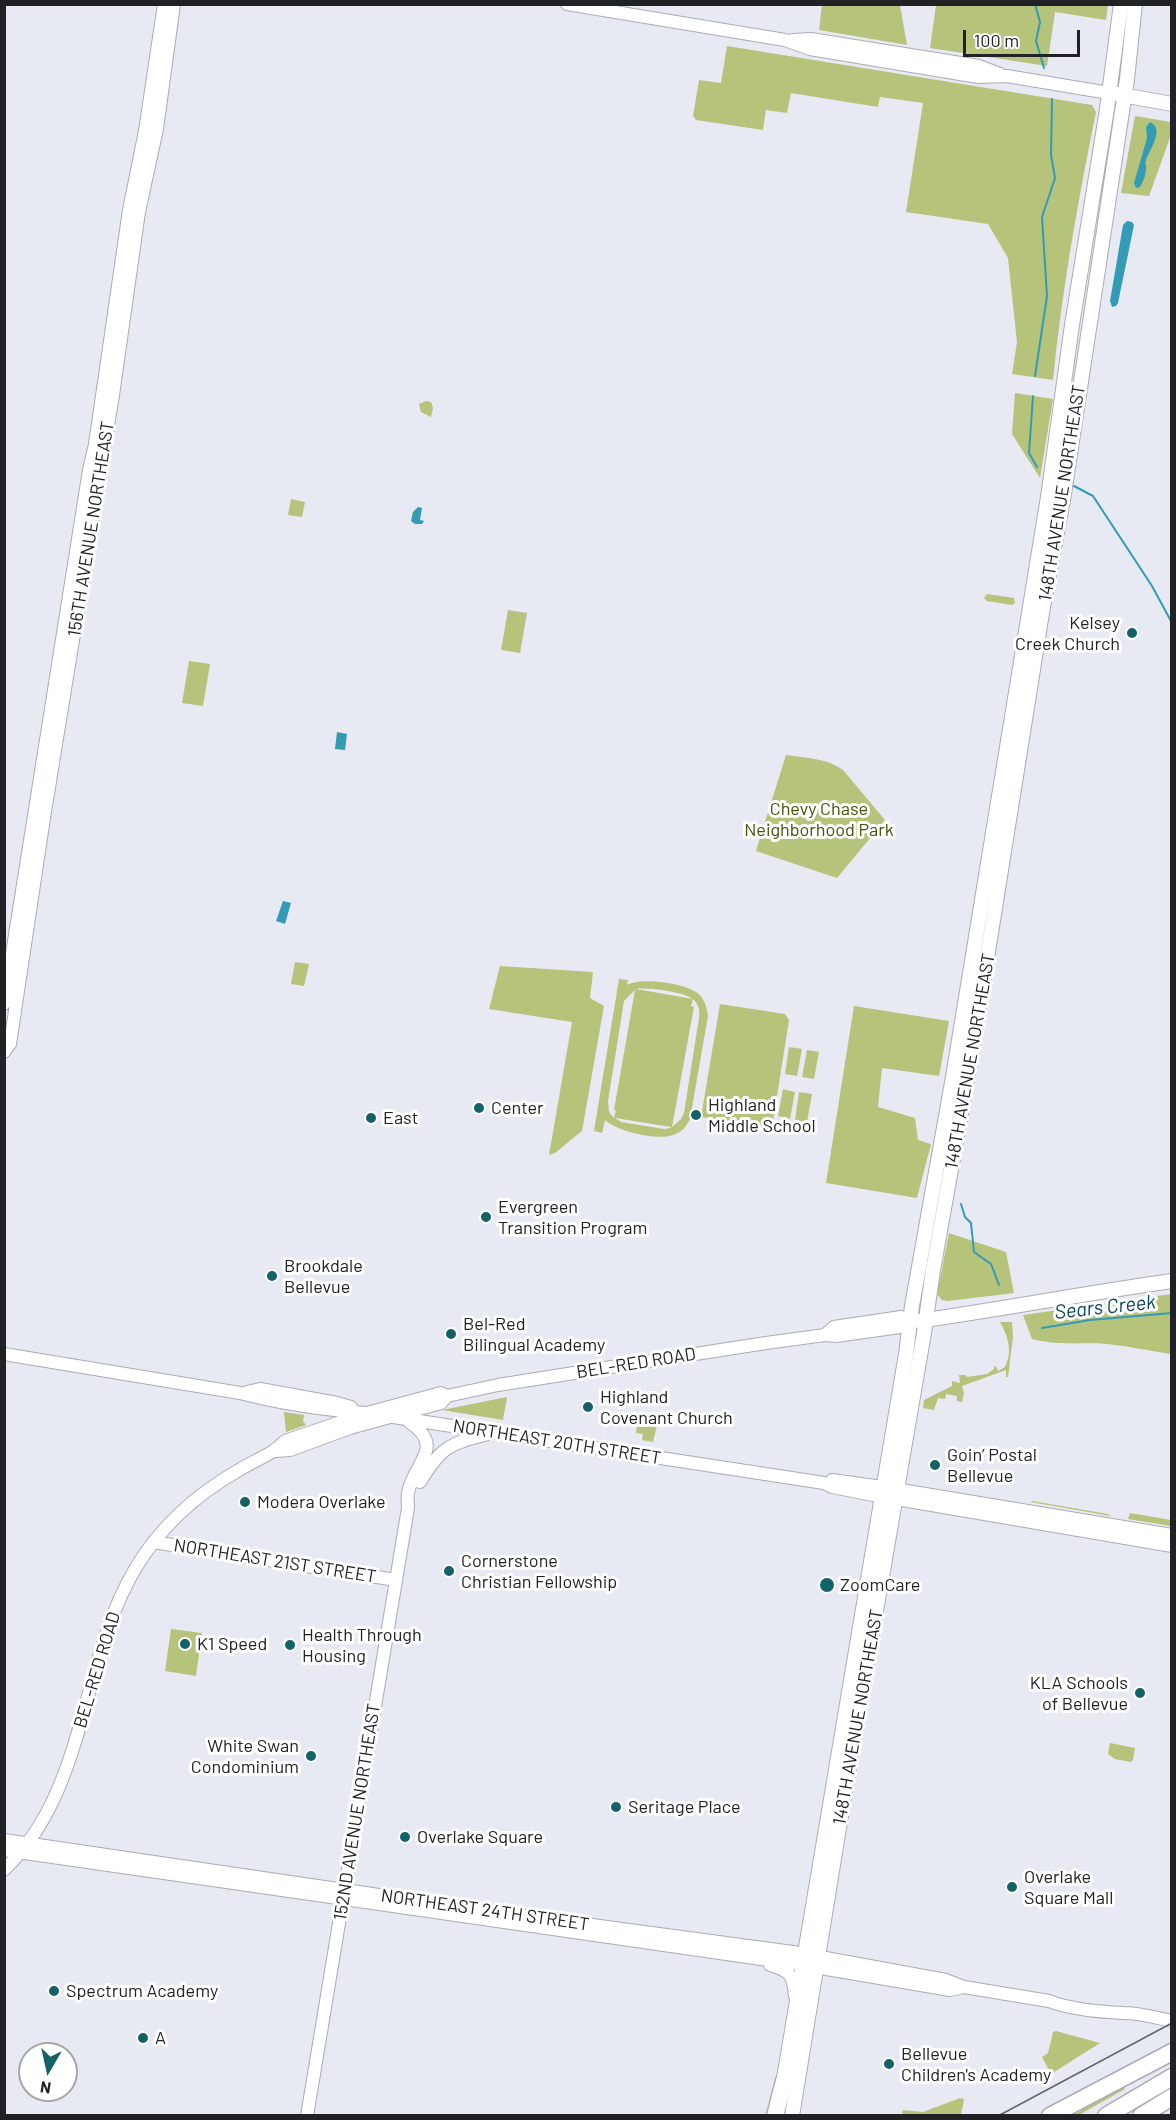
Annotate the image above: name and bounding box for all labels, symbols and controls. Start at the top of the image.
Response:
scale bar [966,18,1083,56]
text: 100 m [974,29,1019,51]
street label: 148TH AVENUE NORTHEAST [1034,383,1090,603]
street label: 156TH AVENUE NORTHEAST [63,420,119,638]
place label: Kelsey Creek Church [1015,612,1120,654]
marker: Kelsey Creek Church [1125,626,1139,640]
park label: Chevy Chase Neighborhood Park [744,798,894,840]
street label: 148TH AVENUE NORTHEAST [940,951,1000,1171]
place label: Highland Middle School [708,1094,816,1136]
place label: Center [491,1097,544,1119]
marker: Center [472,1101,486,1115]
place label: East [383,1107,418,1129]
marker: Highland Middle School [689,1108,703,1122]
marker: East [364,1111,378,1125]
place label: Evergreen Transition Program [498,1196,647,1238]
marker: Evergreen Transition Program [479,1210,493,1224]
place label: Brookdale Bellevue [284,1255,363,1298]
marker: Brookdale Bellevue [265,1269,279,1283]
water label: Sears Creek [1053,1290,1157,1324]
place label: Bel-Red Bilingual Academy [463,1313,605,1356]
marker: Bel-Red Bilingual Academy [444,1327,458,1341]
street label: BEL-RED ROAD [575,1343,697,1383]
place label: Highland Covenant Church [600,1386,733,1428]
marker: Highland Covenant Church [581,1400,595,1414]
street label: NORTHEAST 20TH STREET [451,1415,663,1469]
place label: Goin’ Postal Bellevue [947,1444,1037,1486]
marker: Goin’ Postal Bellevue [928,1458,942,1472]
place label: Modera Overlake [257,1491,386,1513]
marker: Modera Overlake [238,1495,252,1509]
street label: NORTHEAST 21ST STREET [172,1534,378,1588]
place label: Cornerstone Christian Fellowship [461,1550,617,1592]
marker: Cornerstone Christian Fellowship [442,1564,456,1578]
place label: ZoomCare [840,1574,920,1596]
marker: ZoomCare [818,1576,836,1594]
street label: 148TH AVENUE NORTHEAST [828,1607,888,1827]
street label: BEL-RED ROAD [69,1609,125,1731]
place label: Health Through Housing [302,1624,422,1666]
place label: K1 Speed [197,1633,267,1655]
marker: K1 Speed [178,1637,192,1651]
marker: Health Through Housing [283,1638,297,1652]
place label: KLA Schools of Bellevue [1030,1672,1128,1714]
marker: KLA Schools of Bellevue [1133,1686,1147,1700]
street label: 152ND AVENUE NORTHEAST [329,1702,385,1922]
place label: White Swan Condominium [191,1735,299,1778]
marker: White Swan Condominium [304,1749,318,1763]
place label: Seritage Place [628,1796,741,1818]
marker: Seritage Place [609,1800,623,1814]
place label: Overlake Square [417,1826,543,1848]
marker: Overlake Square [398,1830,412,1844]
place label: Overlake Square Mall [1024,1866,1113,1908]
marker: Overlake Square Mall [1005,1880,1019,1894]
street label: NORTHEAST 24TH STREET [379,1885,591,1935]
place label: Spectrum Academy [66,1980,218,2002]
marker: Spectrum Academy [47,1984,61,1998]
place label: A [155,2027,166,2049]
marker: A [136,2031,150,2045]
north arrow [18,2042,78,2102]
place label: Bellevue Children's Academy [901,2043,1051,2086]
marker: Bellevue Children's Academy [882,2057,896,2071]
text: N [39,2078,52,2099]

